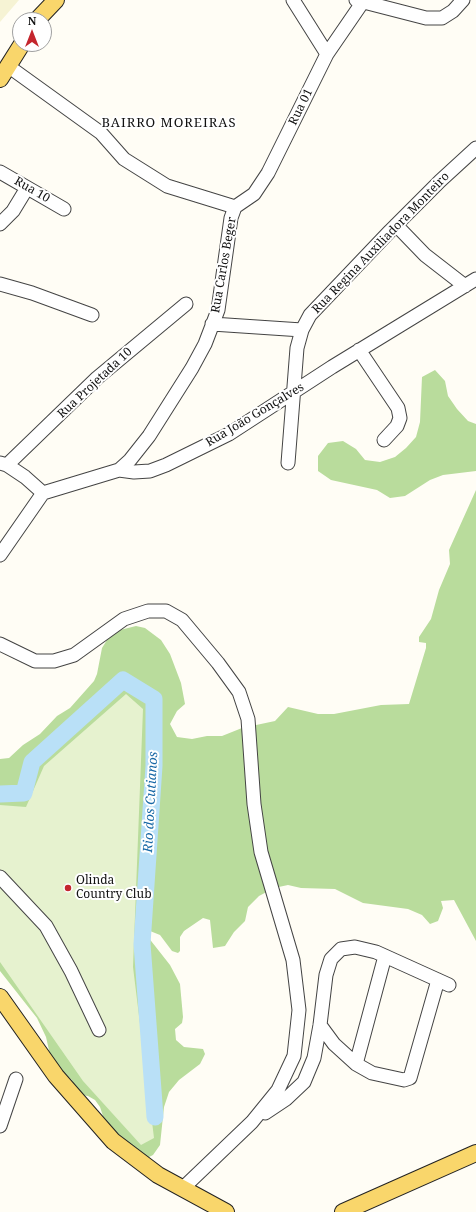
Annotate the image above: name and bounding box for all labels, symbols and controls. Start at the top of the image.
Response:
north arrow [12,12,52,52]
text: N [28,13,36,28]
street label: Rua 01 [286,86,316,128]
district label: BAIRRO MOREIRAS [101,115,237,131]
street label: Rua Regina Auxiliadora Monteiro [309,169,453,317]
street label: Rua 10 [12,174,52,206]
street label: Rua Carlos Beger [208,216,240,314]
street label: Rua Projetada 10 [55,345,135,421]
street label: Rua João Gonçalves [203,380,307,450]
water label: Rio dos Cutianos [141,751,161,853]
place label: Olinda Country Club [76,874,152,902]
marker: Olinda Country Club [63,883,73,893]

